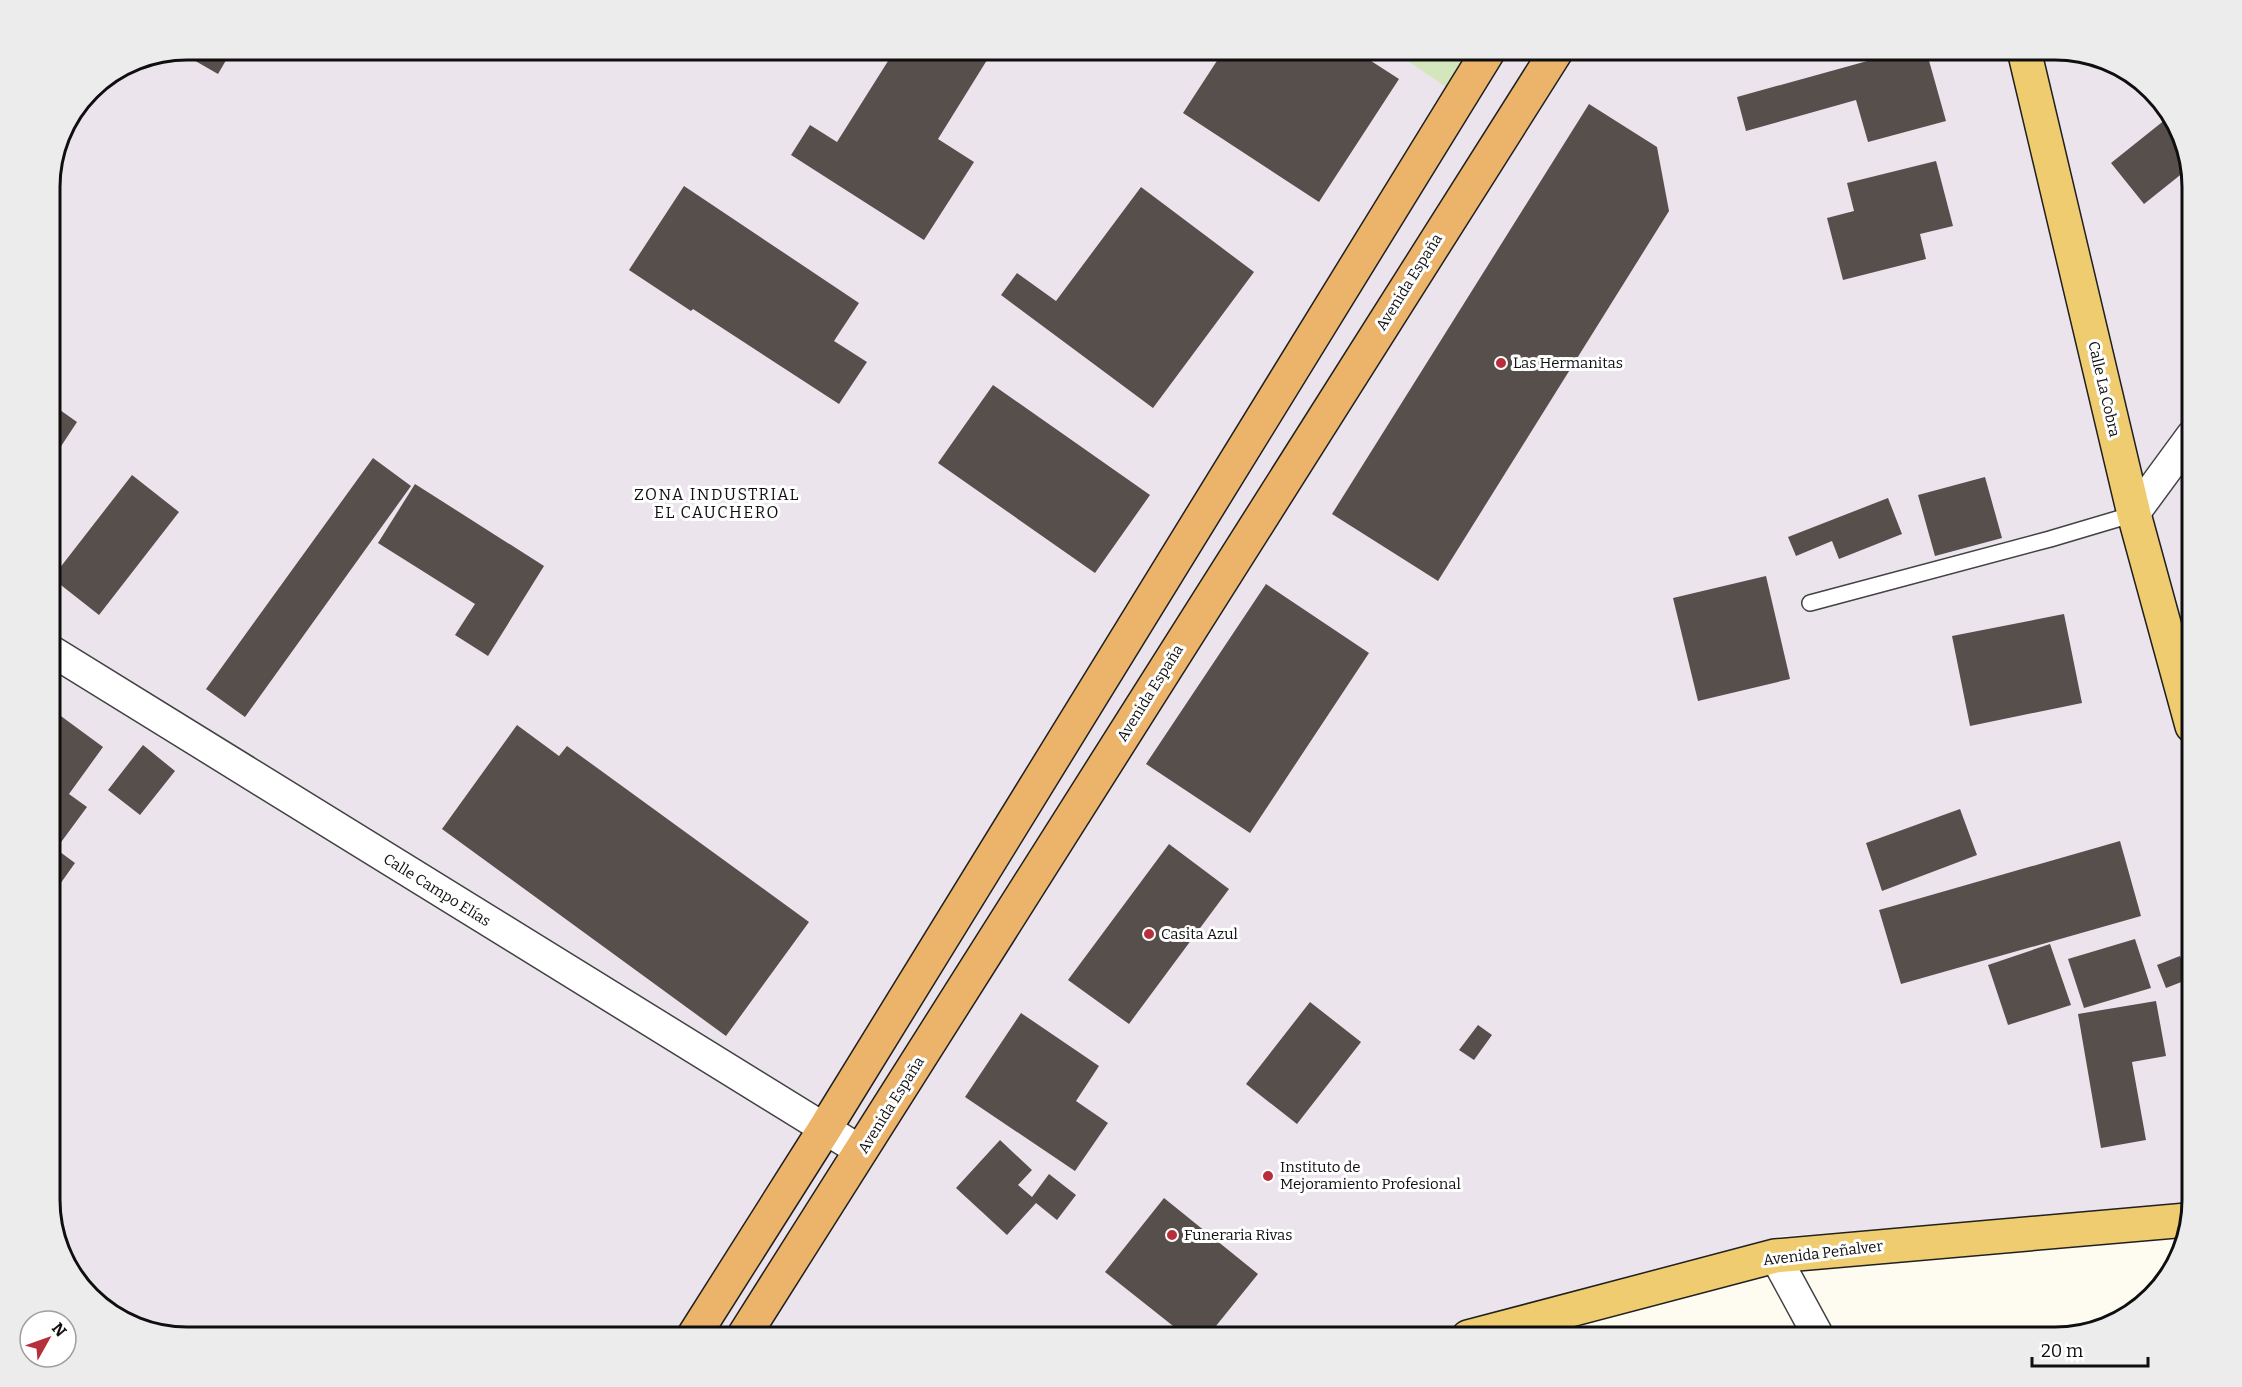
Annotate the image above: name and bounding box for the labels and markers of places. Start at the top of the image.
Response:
place label: Las Hermanitas [1513,354,1623,372]
marker: Las Hermanitas [1494,356,1508,370]
place label: Casita Azul [1161,925,1238,943]
marker: Casita Azul [1142,927,1156,941]
place label: Instituto de Mejoramiento Profesional [1280,1158,1461,1193]
marker: Instituto de Mejoramiento Profesional [1261,1169,1275,1183]
place label: Funeraria Rivas [1184,1226,1292,1244]
marker: Funeraria Rivas [1165,1228,1179,1242]

